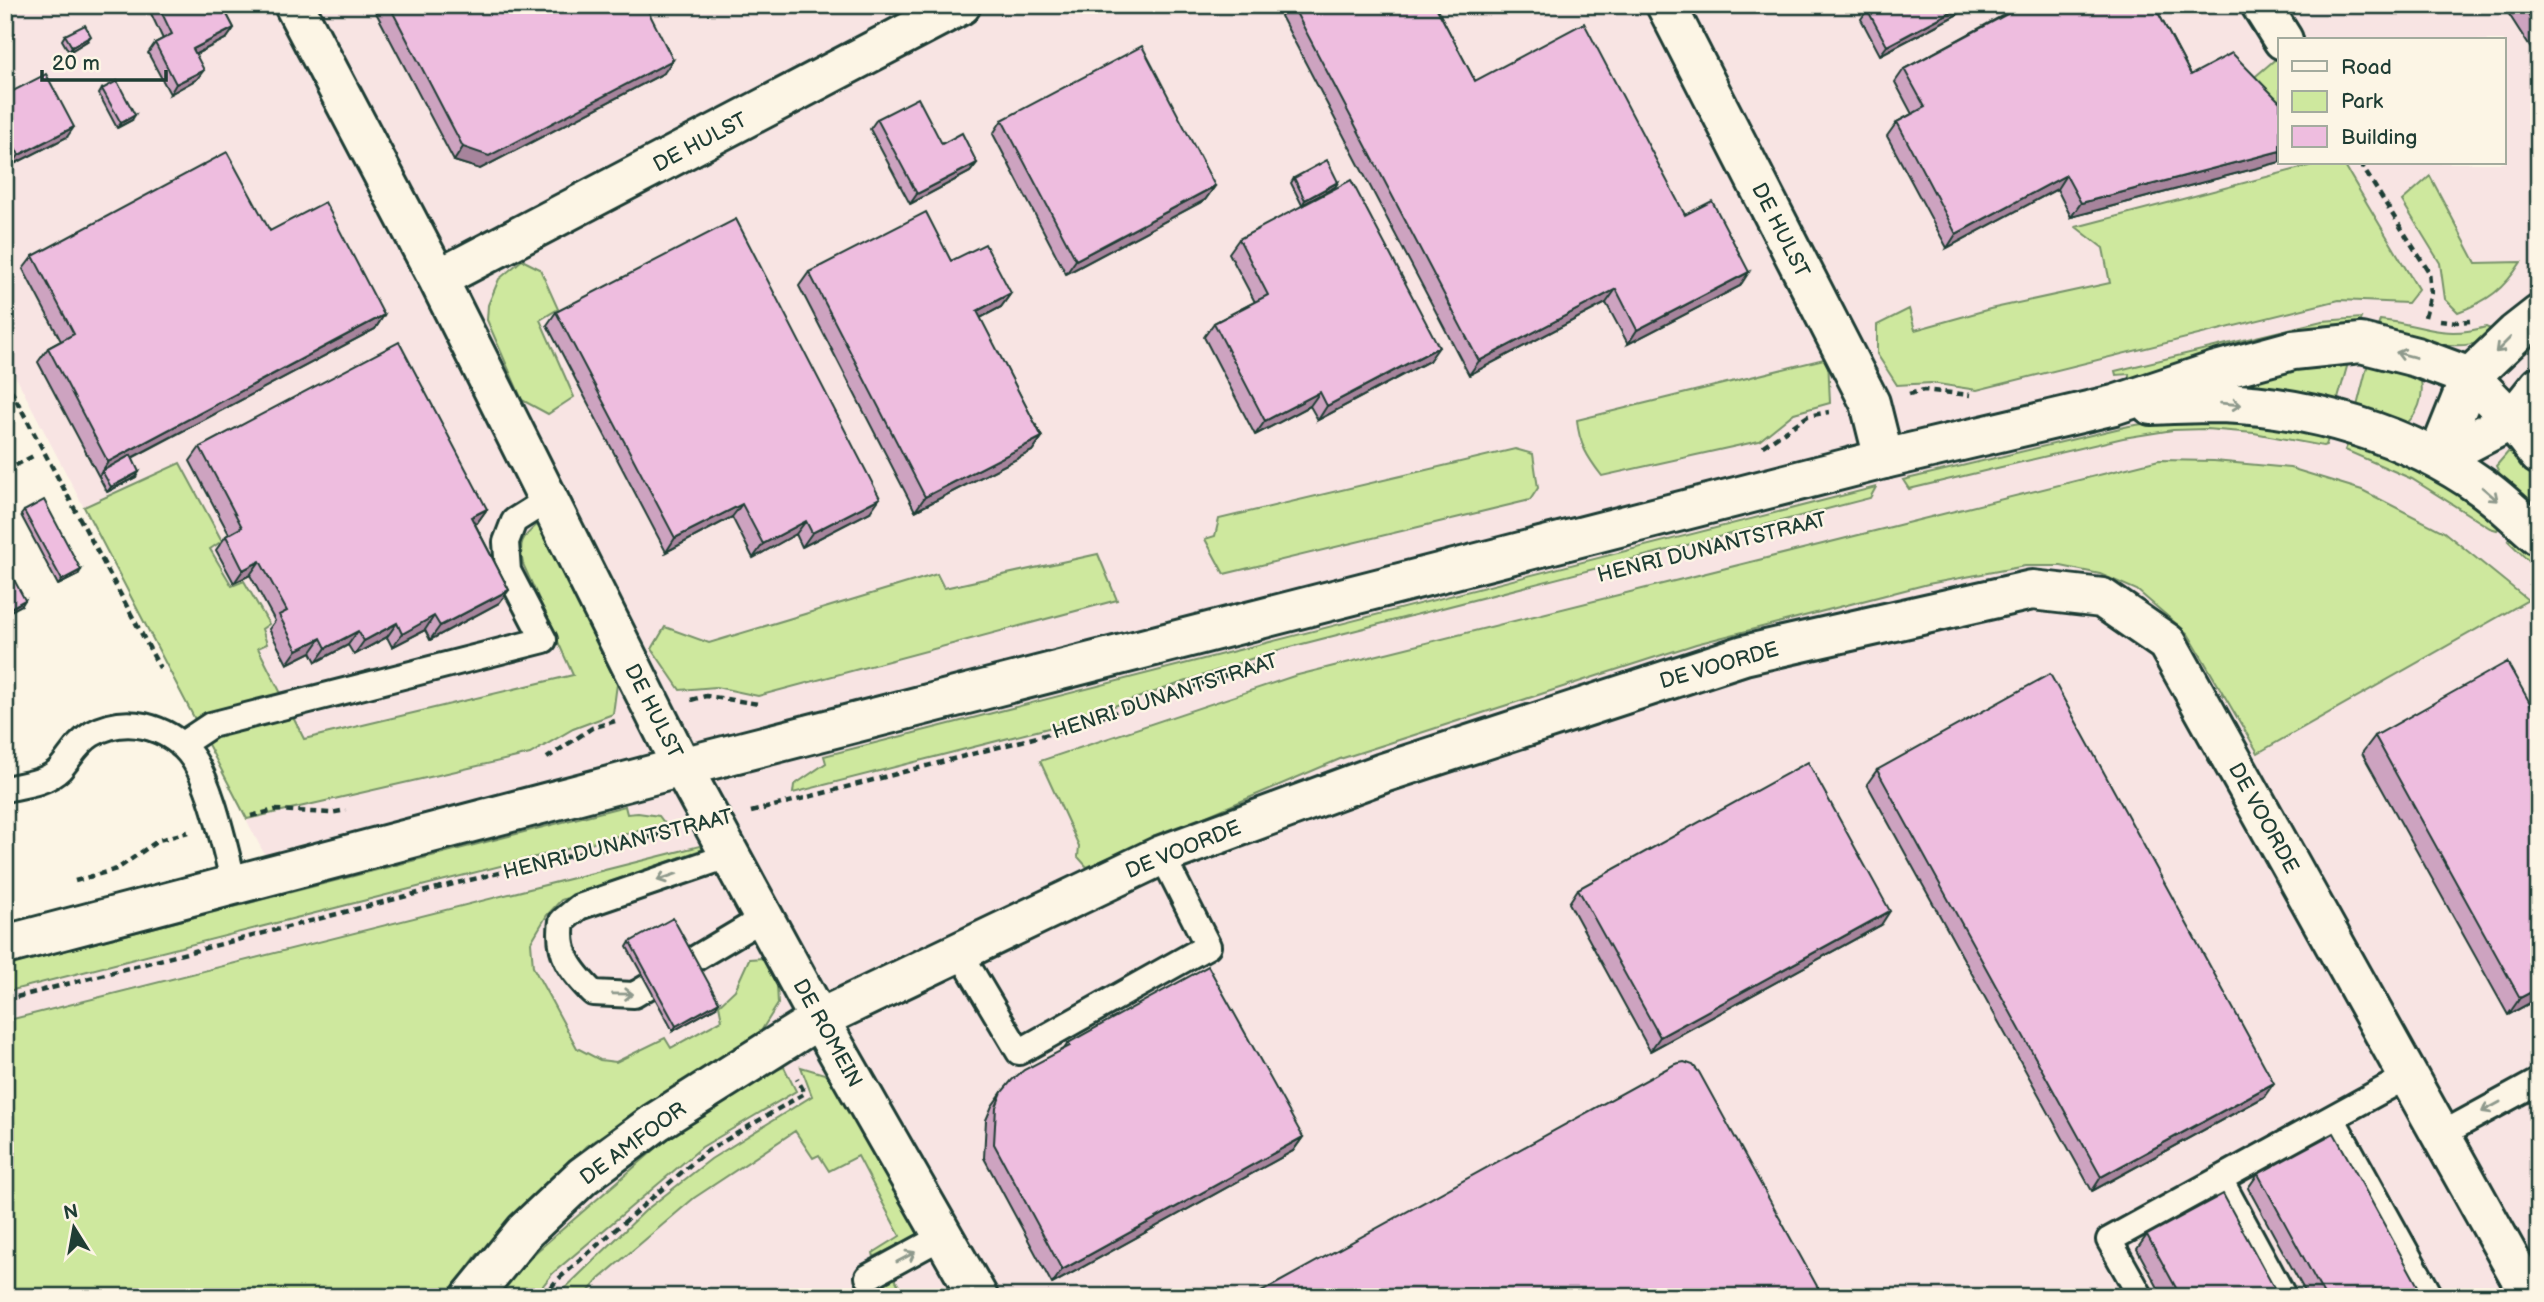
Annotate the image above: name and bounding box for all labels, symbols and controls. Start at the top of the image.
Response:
scale bar [42,38,166,82]
legend [2278,38,2506,164]
text: 20 m [52,51,100,76]
text: Road [2341,55,2392,80]
text: Park [2341,89,2384,114]
street label: DE HULST [649,107,752,178]
text: Building [2341,125,2417,150]
street label: DE HULST [1746,179,1815,282]
one-way arrow [2495,336,2512,353]
one-way arrow [2395,348,2418,361]
one-way arrow [2219,398,2241,411]
one-way arrow [2481,486,2499,502]
street label: HENRI DUNANTSTRAAT [1595,507,1830,588]
street label: DE VOORDE [1657,637,1781,694]
street label: HENRI DUNANTSTRAAT [1049,648,1282,745]
street label: DE HULST [619,660,688,763]
street label: DE VOORDE [2223,759,2304,878]
street label: HENRI DUNANTSTRAAT [501,804,736,885]
street label: DE VOORDE [1122,815,1245,884]
one-way arrow [656,872,678,884]
street label: DE ROMEIN [788,975,868,1092]
one-way arrow [611,987,634,1001]
street label: DE AMFOOR [575,1097,691,1190]
one-way arrow [2481,1100,2501,1114]
north arrow [38,1194,108,1264]
text: N [62,1200,80,1225]
one-way arrow [895,1250,916,1263]

